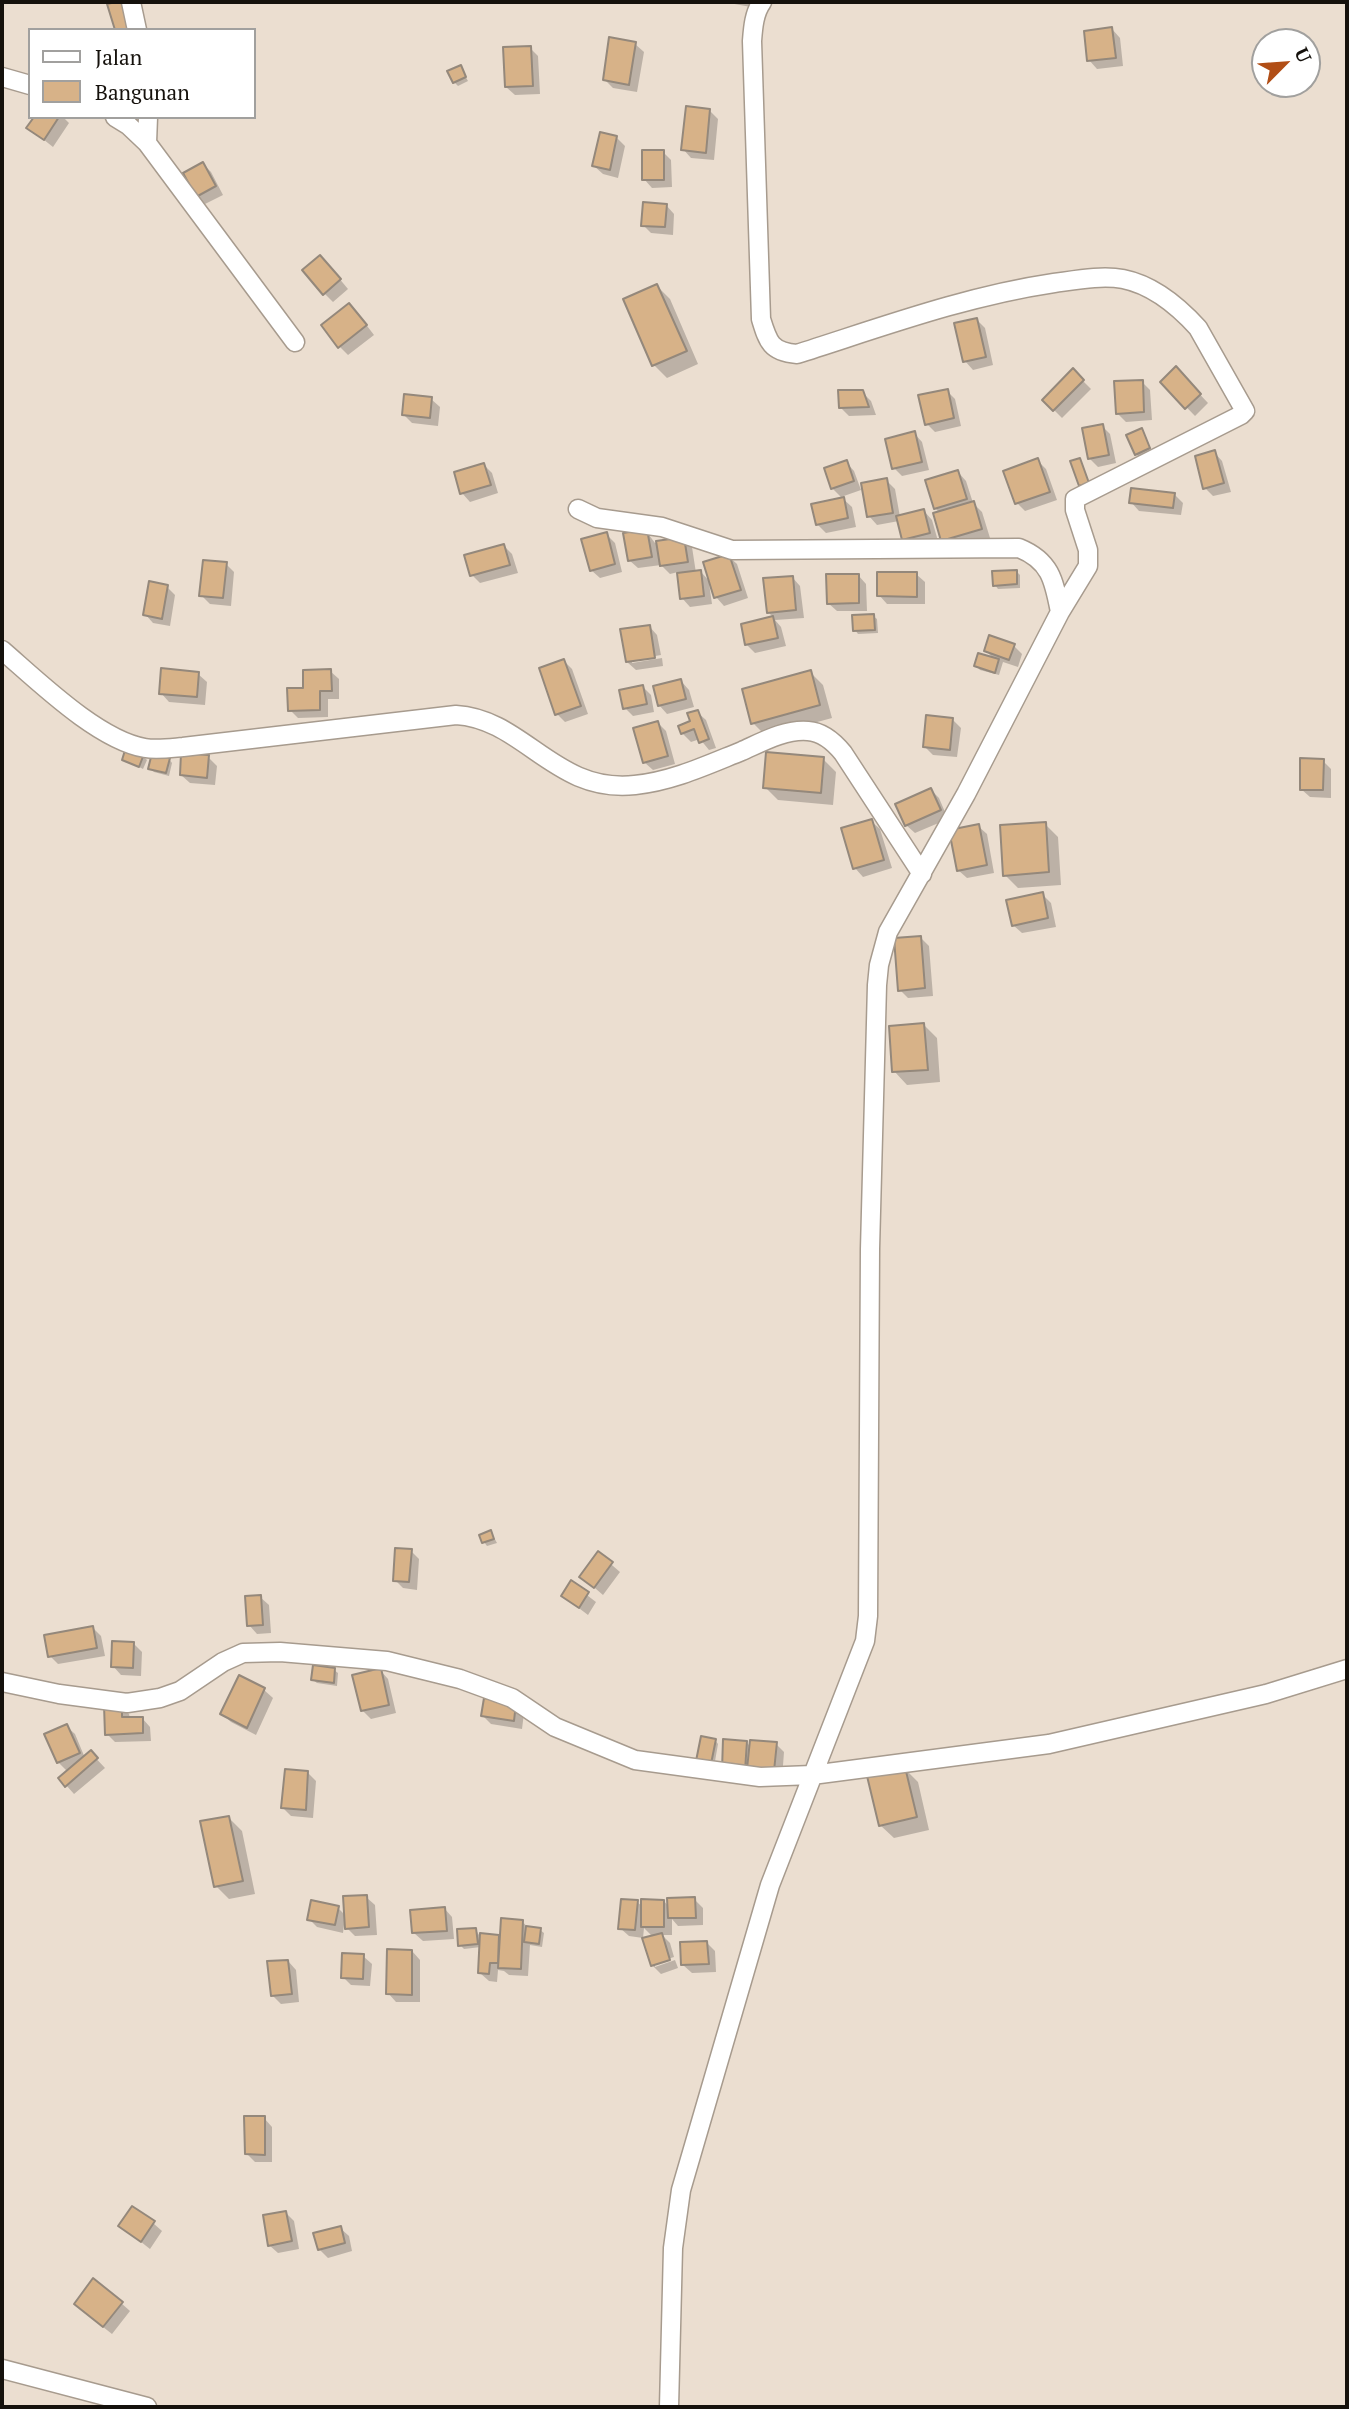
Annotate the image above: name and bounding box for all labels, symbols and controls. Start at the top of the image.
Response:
legend [28,28,256,119]
north arrow [1251,28,1321,98]
text: Jalan [95,43,142,71]
text: U [1289,43,1318,66]
text: Bangunan [95,78,190,106]

